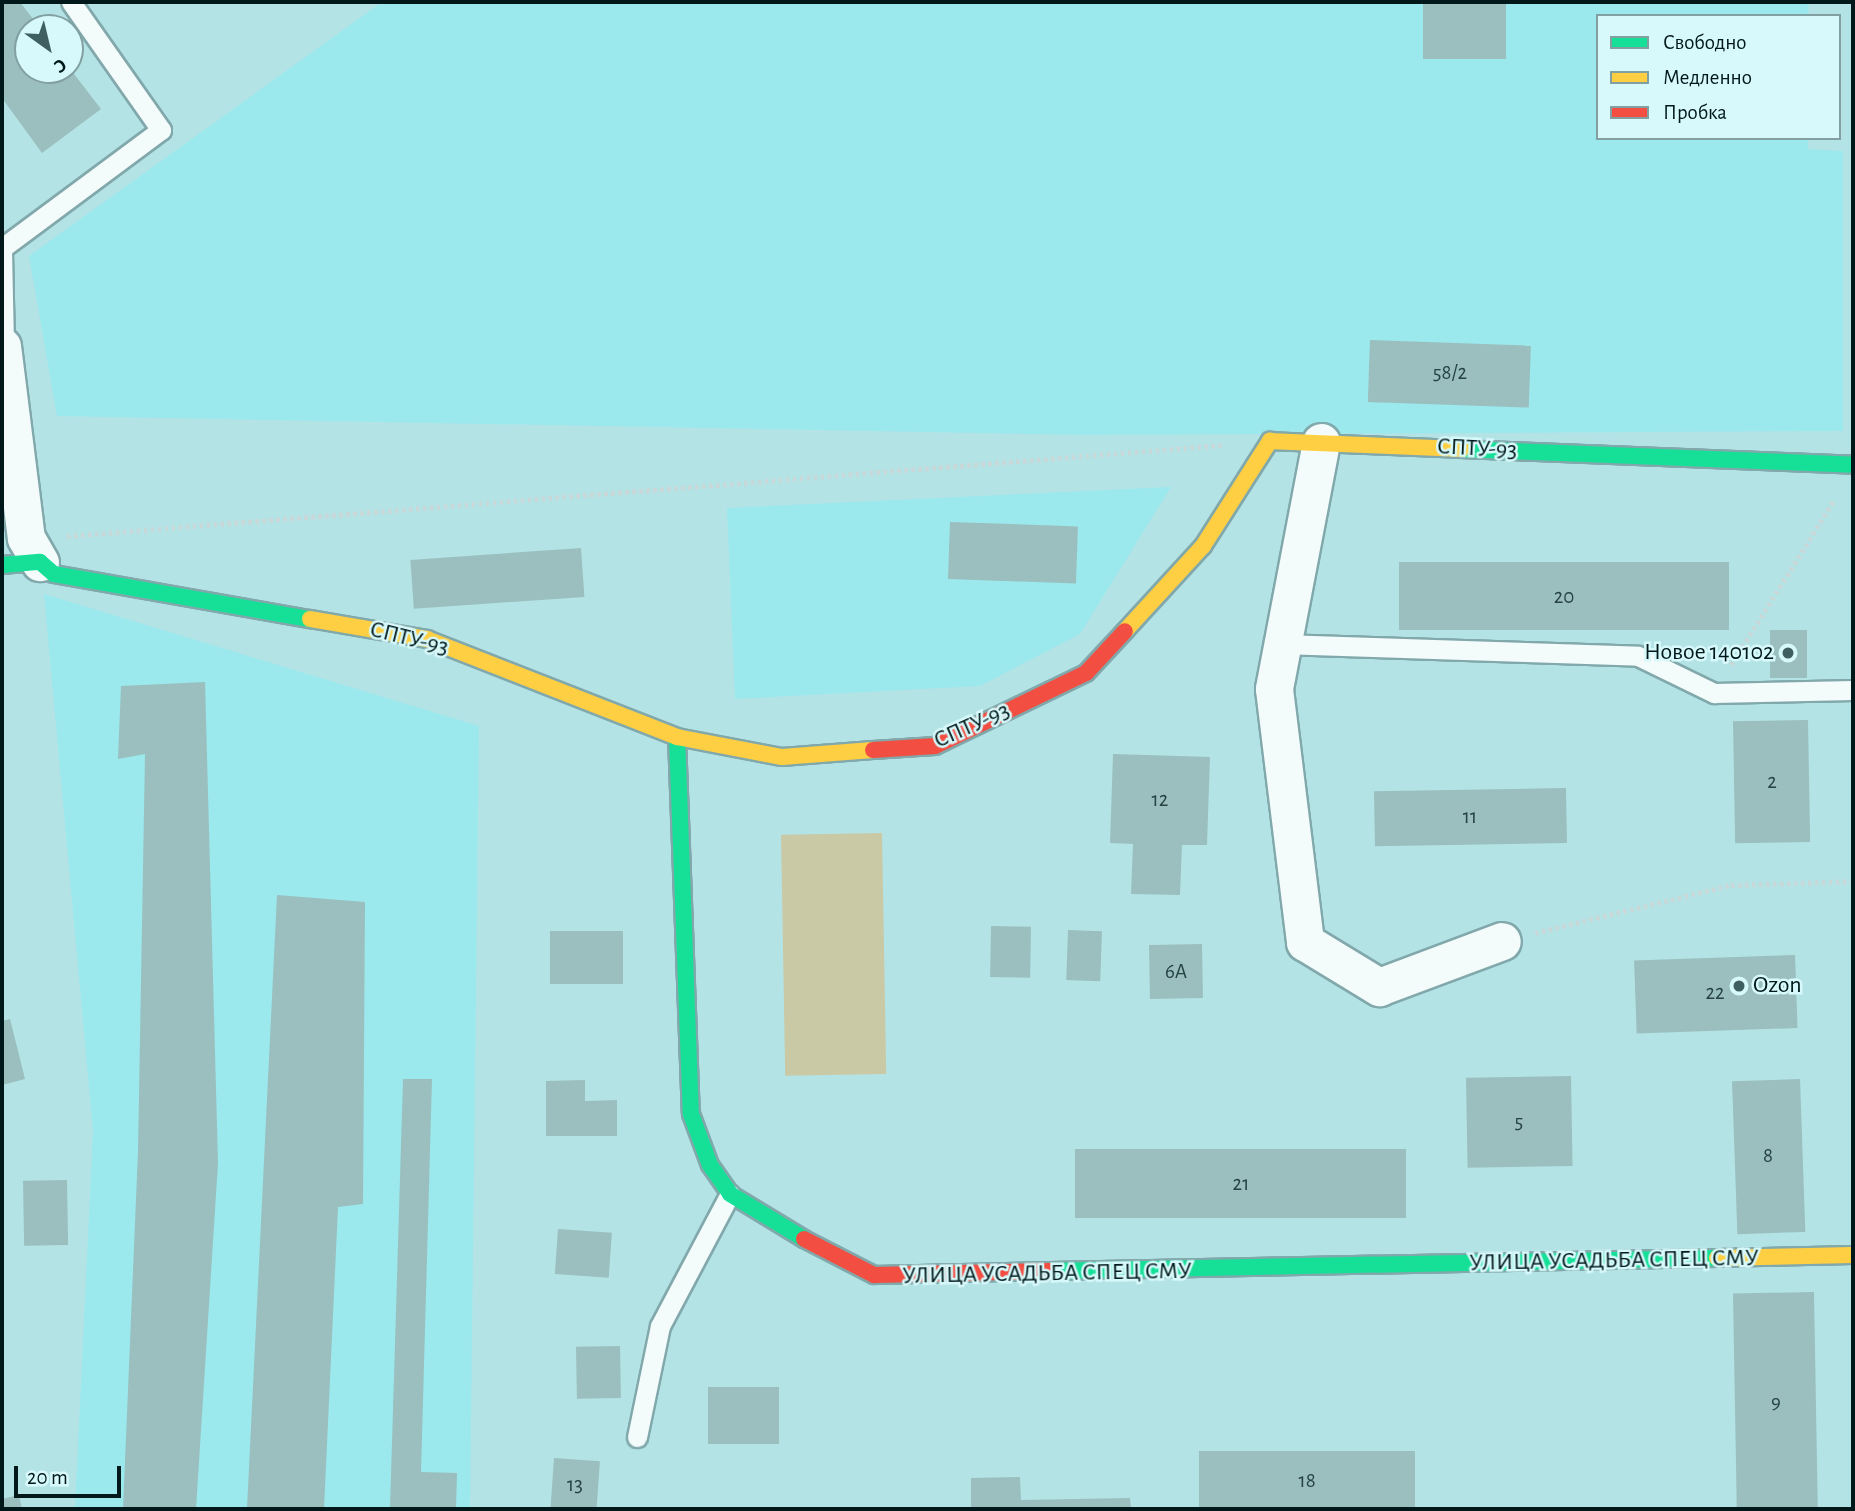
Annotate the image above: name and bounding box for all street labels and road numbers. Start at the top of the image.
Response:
street label: СПТУ-93 [1436,433,1518,465]
street label: СПТУ-93 [367,615,451,663]
street label: СПТУ-93 [930,697,1014,755]
street label: УЛИЦА УСАДЬБА СПЕЦ СМУ [1469,1244,1759,1278]
street label: УЛИЦА УСАДЬБА СПЕЦ СМУ [902,1257,1192,1291]

